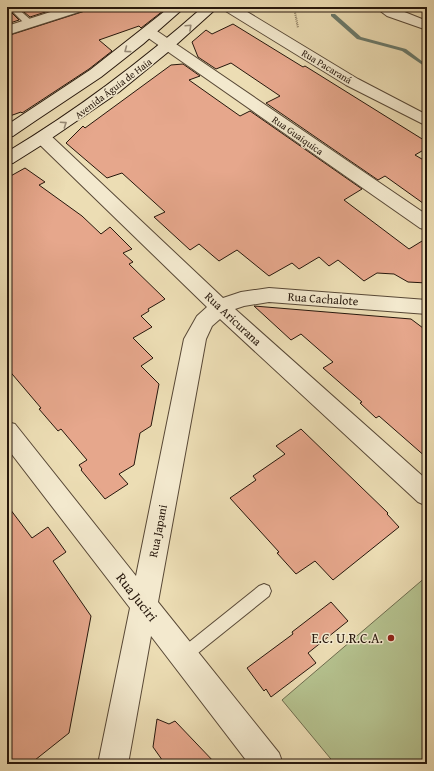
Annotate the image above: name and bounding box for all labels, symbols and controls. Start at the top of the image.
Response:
one-way arrow [184,25,192,32]
one-way arrow [124,45,131,52]
street label: Rua Pacaraná [299,45,355,88]
street label: Avenida Águia de Haia [72,54,155,122]
street label: Rua Guaiquica [269,112,327,159]
one-way arrow [60,121,67,129]
street label: Rua Aricurana [201,288,266,350]
street label: Rua Cachalote [287,288,359,309]
street label: Rua Japani [144,502,171,559]
street label: Rua Juciri [112,568,163,626]
place label: E.C. U.R.C.A. [311,628,383,648]
marker: E.C. U.R.C.A. [386,633,396,643]

